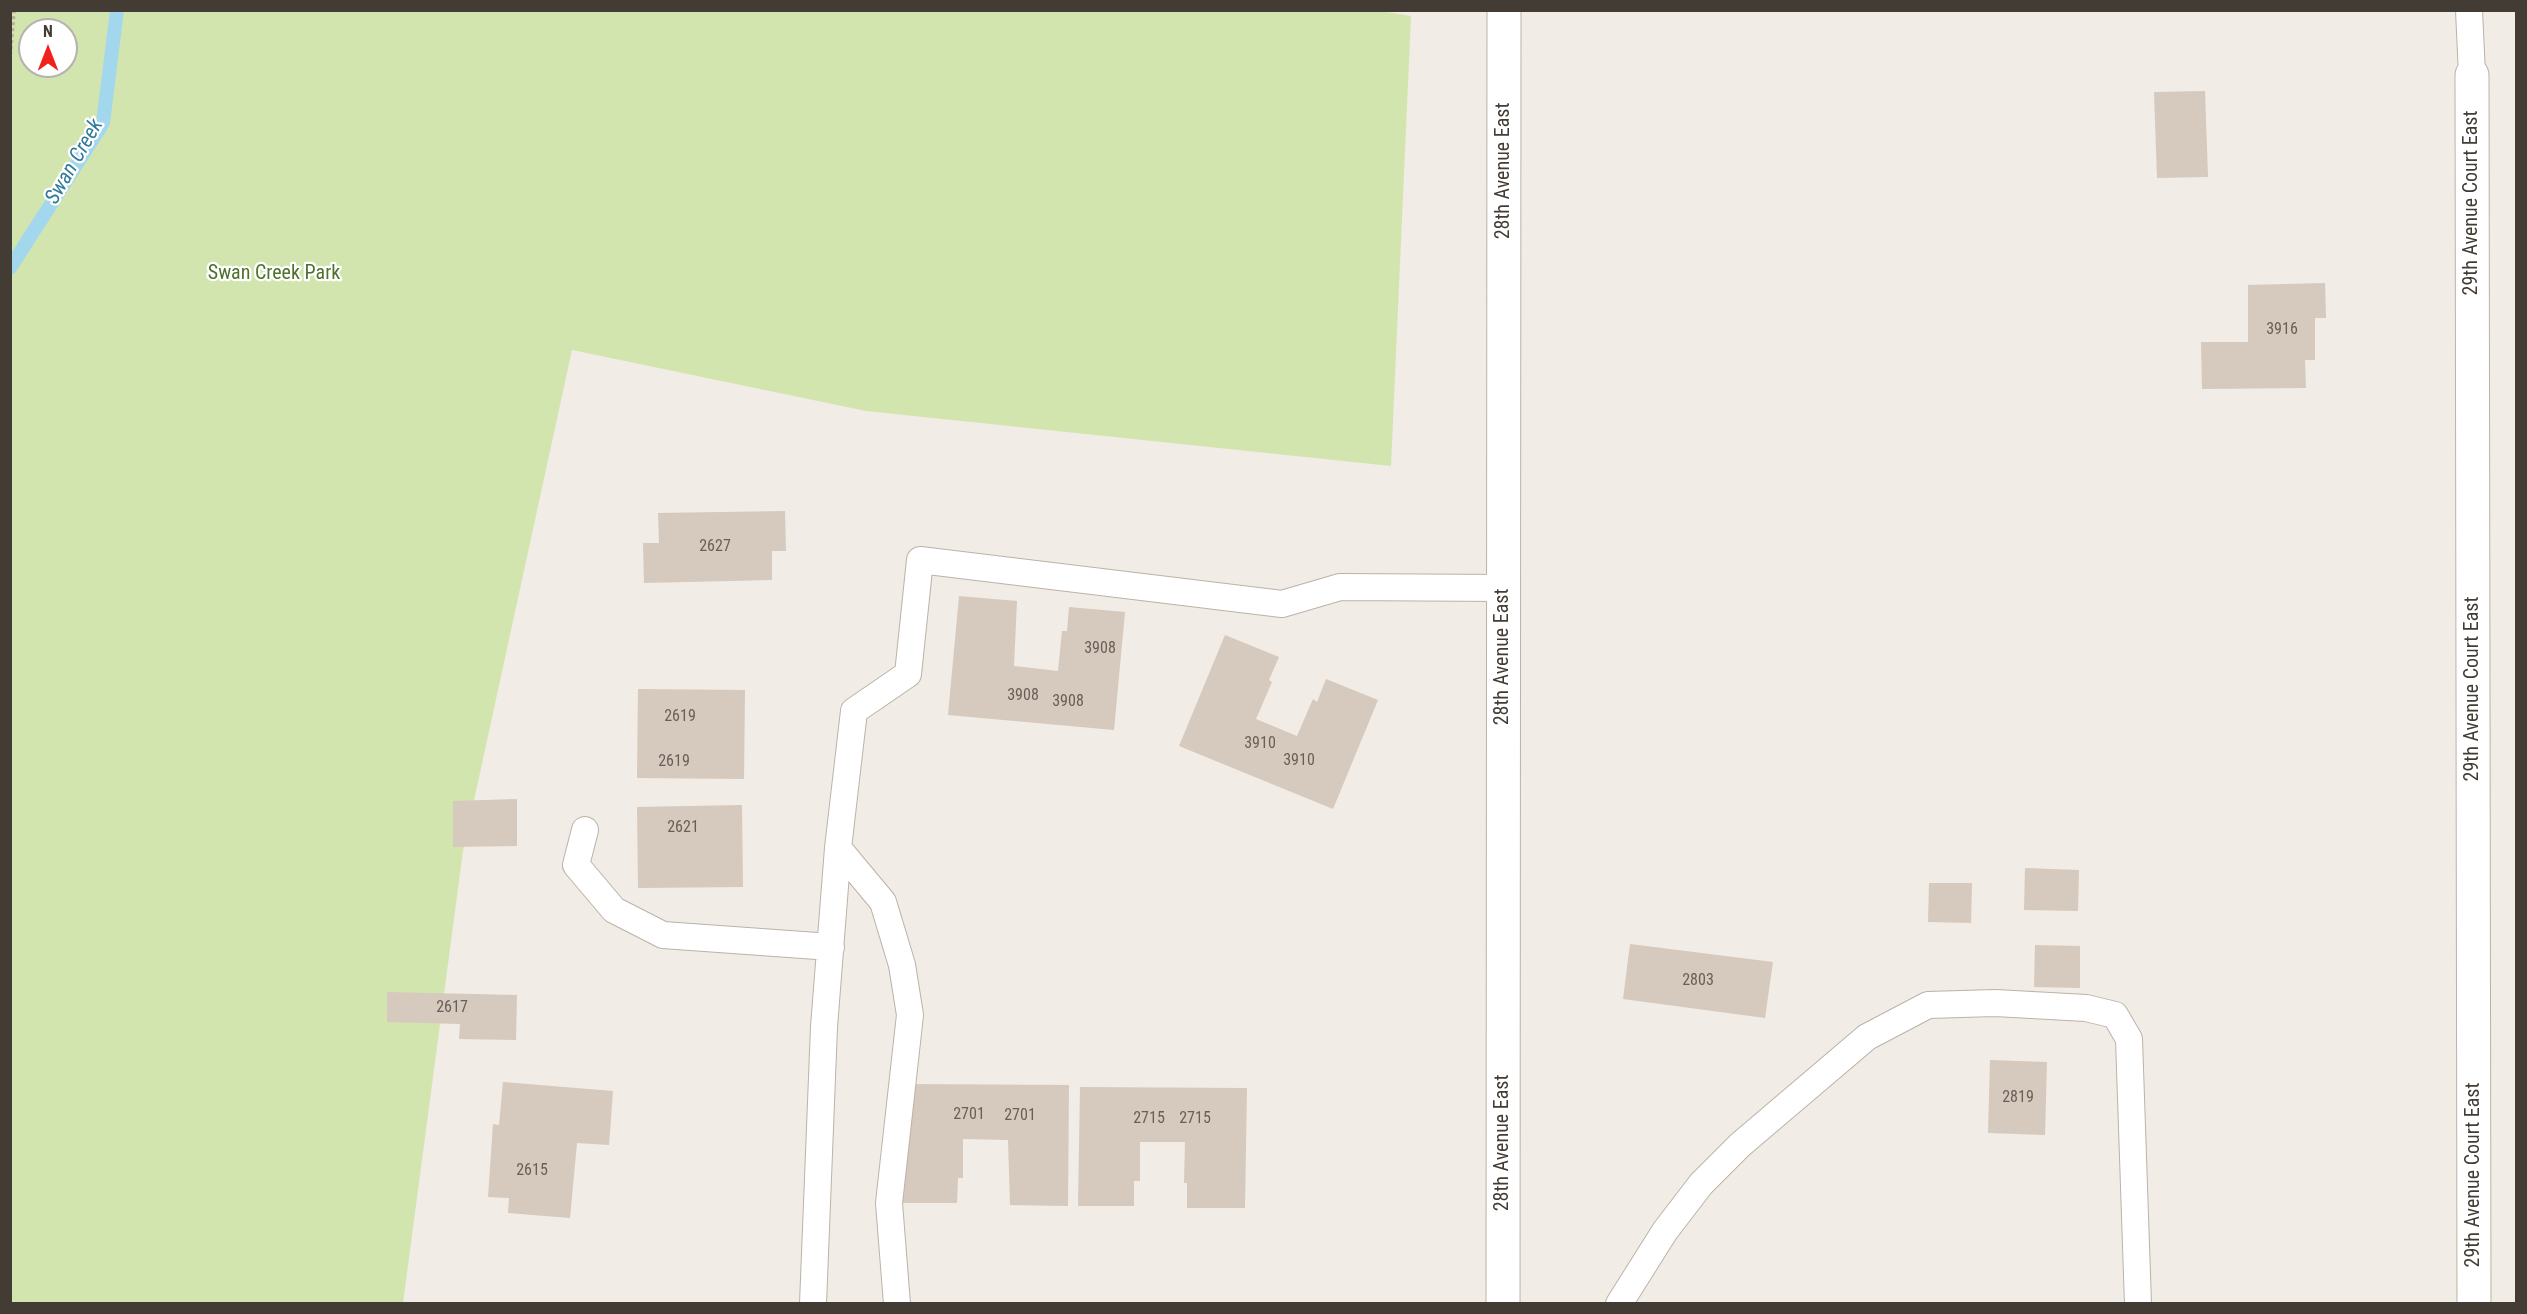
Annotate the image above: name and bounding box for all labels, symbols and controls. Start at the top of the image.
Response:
north arrow [18,18,78,78]
text: N [43,22,53,41]
street label: 28th Avenue East [1492,103,1516,239]
street label: 29th Avenue Court East [2460,111,2484,295]
water label: Swan Creek [41,115,109,209]
park label: Swan Creek Park [208,262,340,286]
house number: 3916 [2266,320,2298,340]
house number: 2627 [699,537,731,557]
street label: 28th Avenue East [1491,589,1515,725]
street label: 29th Avenue Court East [2461,597,2485,781]
house number: 3908 [1084,639,1116,659]
house number: 3908 [1007,686,1039,706]
house number: 3908 [1052,692,1084,712]
house number: 2619 [664,707,696,727]
house number: 3910 [1244,734,1276,754]
house number: 3910 [1283,751,1315,771]
house number: 2619 [658,752,690,772]
house number: 2621 [667,818,699,838]
house number: 2803 [1682,971,1714,991]
house number: 2617 [436,998,468,1018]
street label: 28th Avenue East [1491,1075,1515,1211]
street label: 29th Avenue Court East [2462,1083,2486,1267]
house number: 2819 [2002,1088,2034,1108]
house number: 2701 [953,1105,985,1125]
house number: 2701 [1004,1106,1036,1126]
house number: 2715 [1133,1109,1165,1129]
house number: 2715 [1179,1109,1211,1129]
house number: 2615 [516,1161,548,1181]

